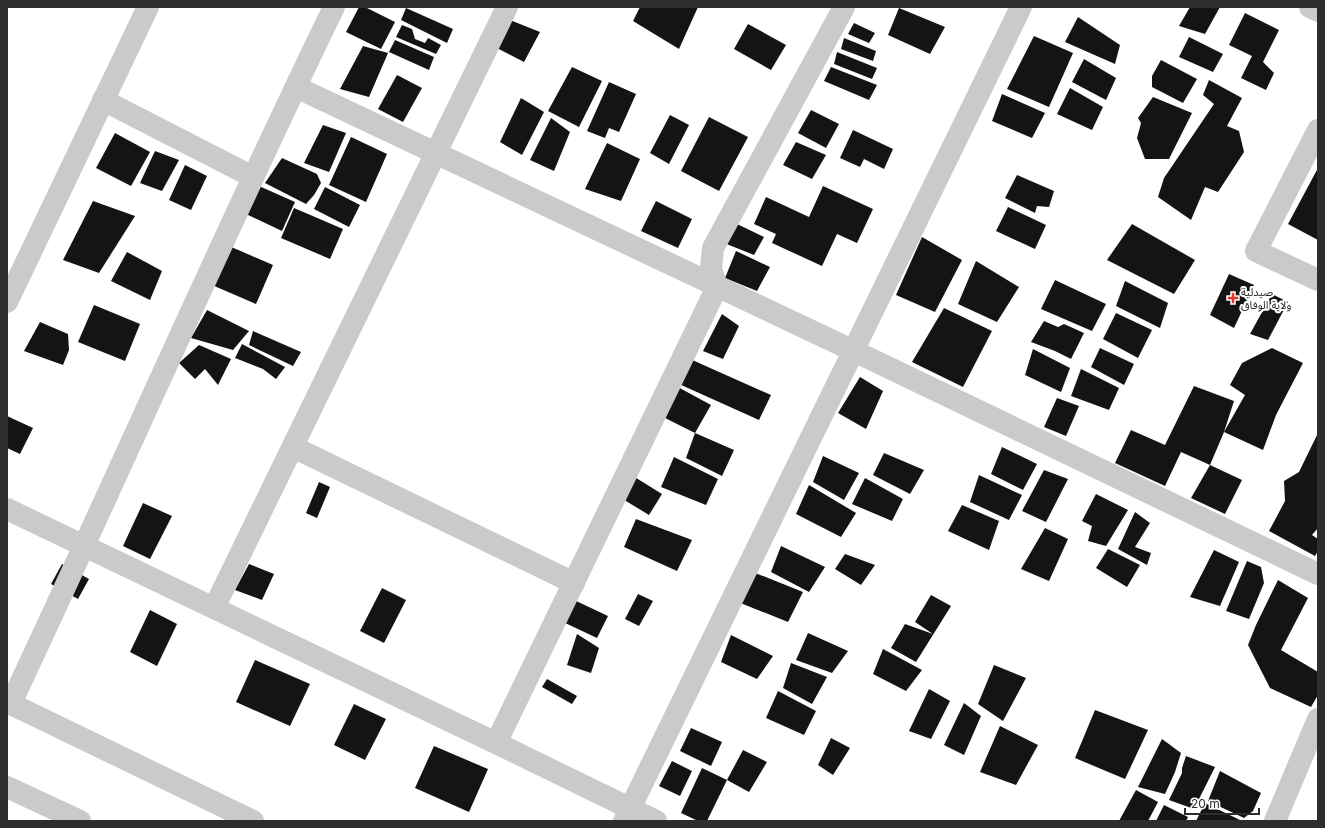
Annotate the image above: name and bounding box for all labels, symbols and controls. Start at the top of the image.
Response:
place label: صيدلية ولاية الوفاق [1241,285,1291,312]
marker: صيدلية ولاية الوفاق [1228,293,1238,303]
scale bar [1185,790,1259,816]
text: 20 m [1191,796,1220,811]

